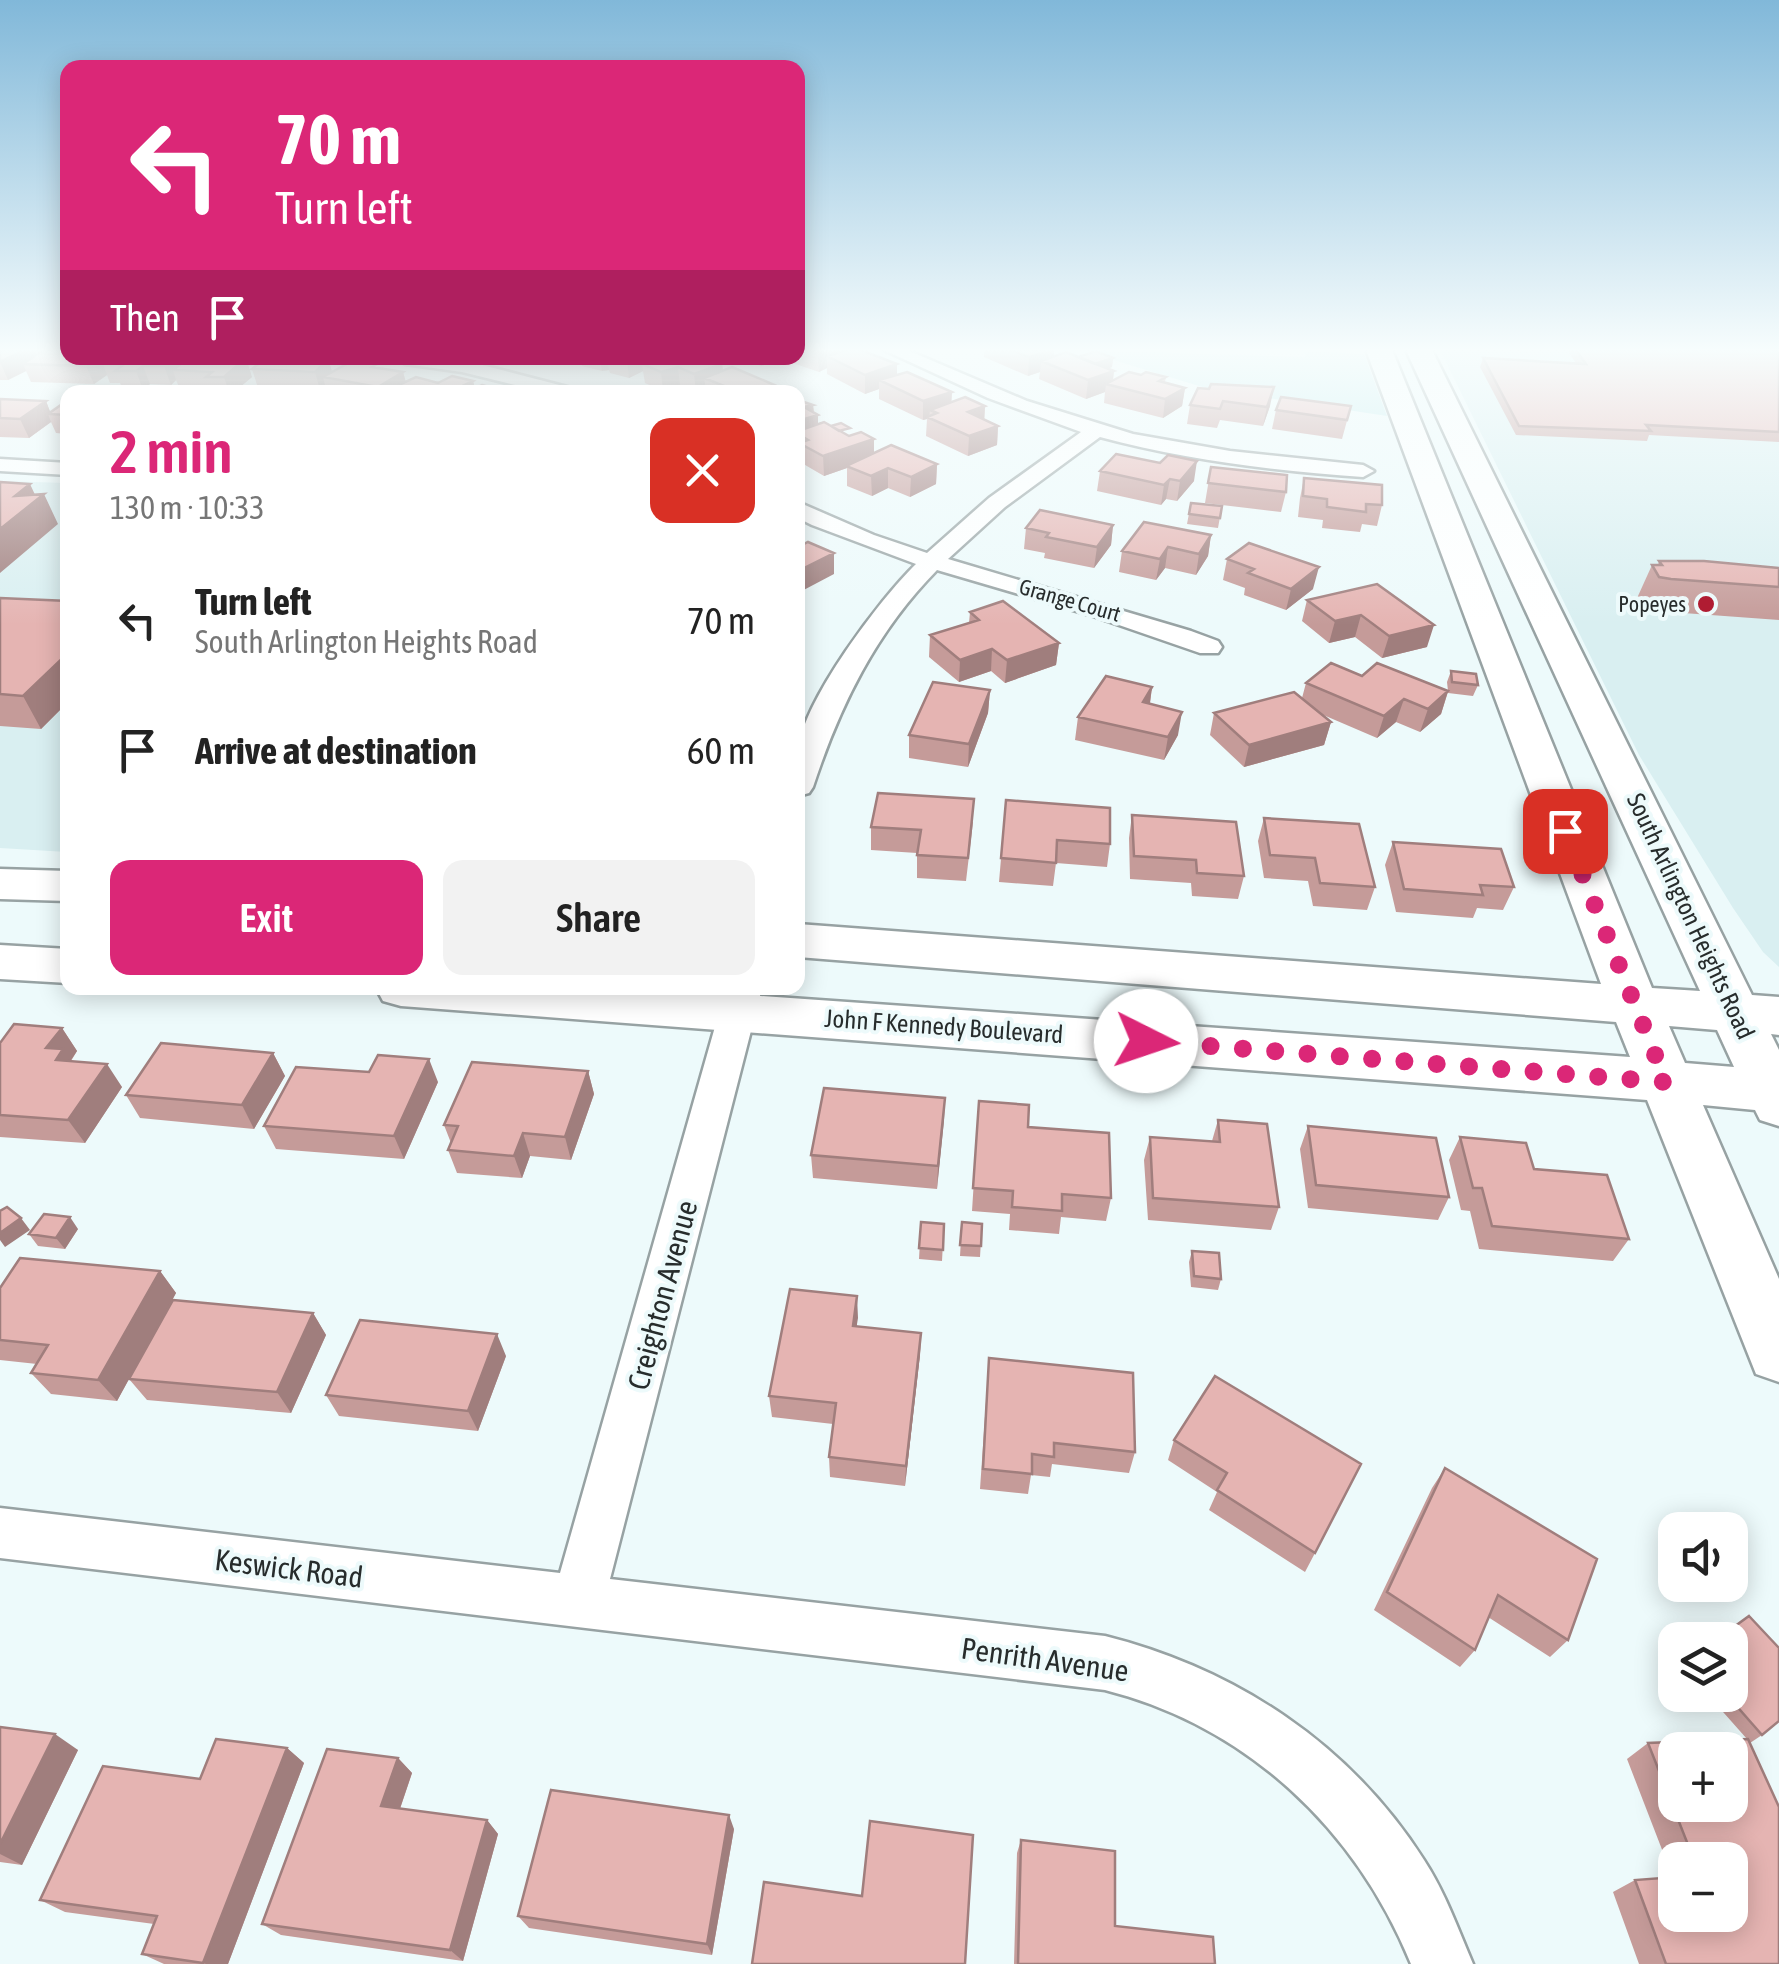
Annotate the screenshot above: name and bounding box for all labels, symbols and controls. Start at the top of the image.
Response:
text: 70 m [275,99,401,179]
icon: left [110,100,240,230]
text: Turn left [275,182,413,234]
icon: arrive [200,290,255,345]
text: Then [110,296,180,339]
text: 2 min [110,417,233,486]
button: close [650,418,755,523]
text: 130 m · 10:33 [110,489,265,526]
street label: Grange Court [1016,573,1124,627]
text: Turn left [195,580,311,623]
place label: Popeyes [1618,591,1686,617]
icon: left [110,593,165,648]
marker: Popeyes [1695,593,1717,615]
text: 70 m [687,599,755,642]
text: South Arlington Heights Road [195,623,538,660]
icon: arrive [110,723,165,778]
text: Arrive at destination [195,729,477,772]
text: 60 m [687,729,755,772]
pin [1523,789,1608,874]
street label: South Arlington Heights Road [1622,789,1760,1043]
icon: arrive [1538,804,1593,859]
button: Exit [110,860,423,975]
button: Share [443,860,755,975]
position arrow [1094,989,1198,1093]
street label: John F Kennedy Boulevard [824,1004,1064,1048]
street label: Creighton Avenue [620,1197,704,1393]
map controls [1658,1512,1748,1932]
button: sound [1658,1512,1748,1602]
street label: Keswick Road [213,1542,365,1594]
button: layers [1658,1622,1748,1712]
street label: Penrith Avenue [959,1630,1131,1688]
button: + [1658,1732,1748,1822]
button: − [1658,1842,1748,1932]

